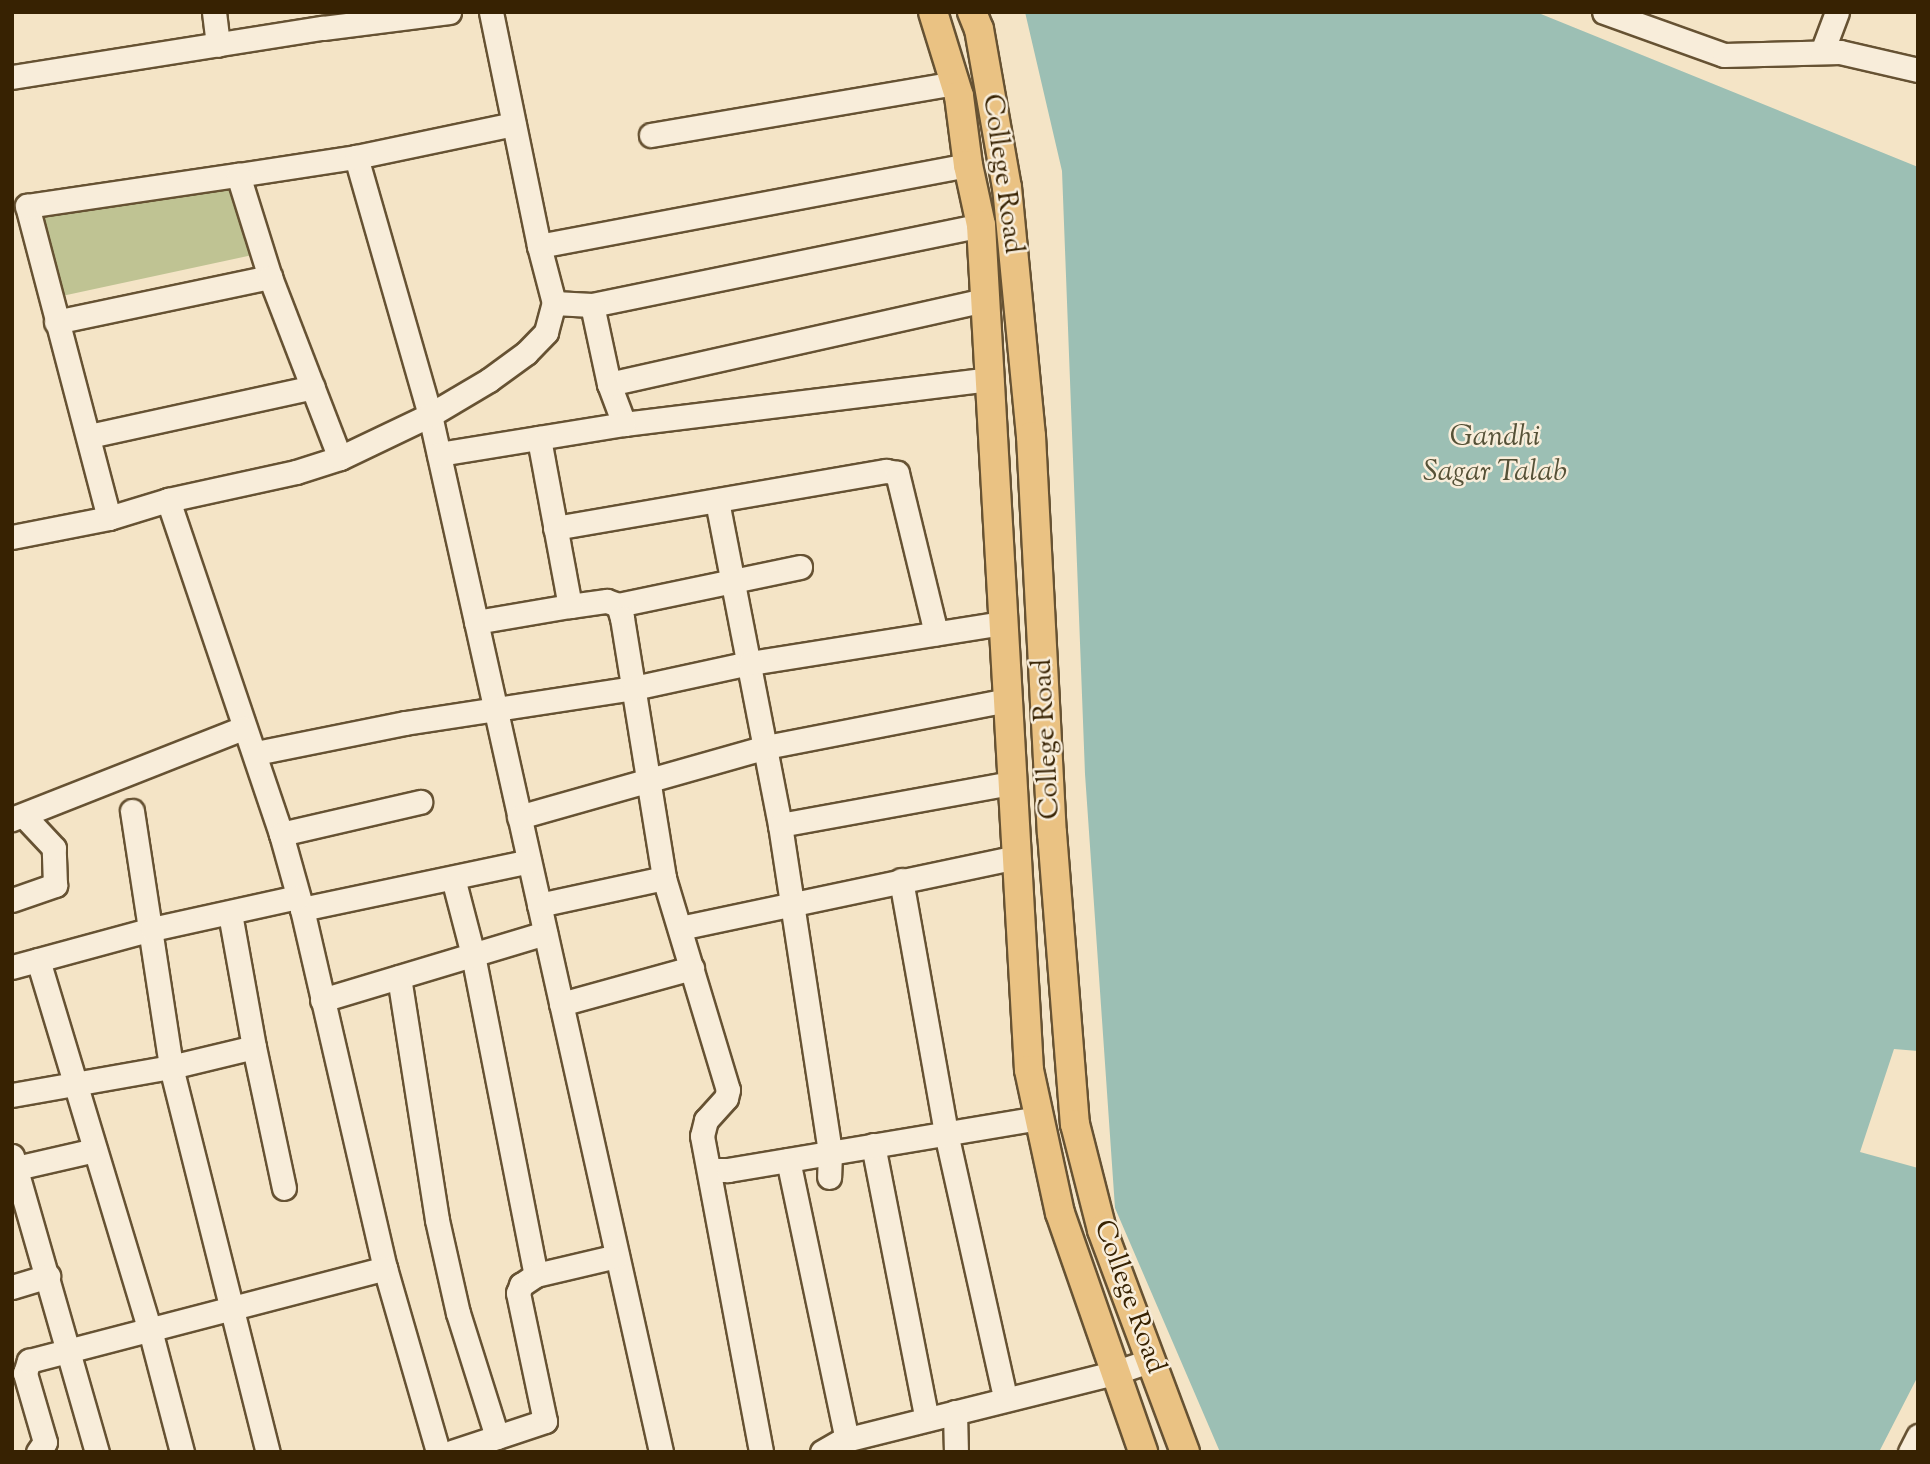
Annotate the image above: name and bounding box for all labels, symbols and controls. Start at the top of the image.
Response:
street label: College Road [974,92,1030,256]
water label: Gandhi Sagar Talab [1423,420,1567,490]
street label: College Road [1026,658,1068,820]
street label: College Road [1086,1216,1172,1378]

